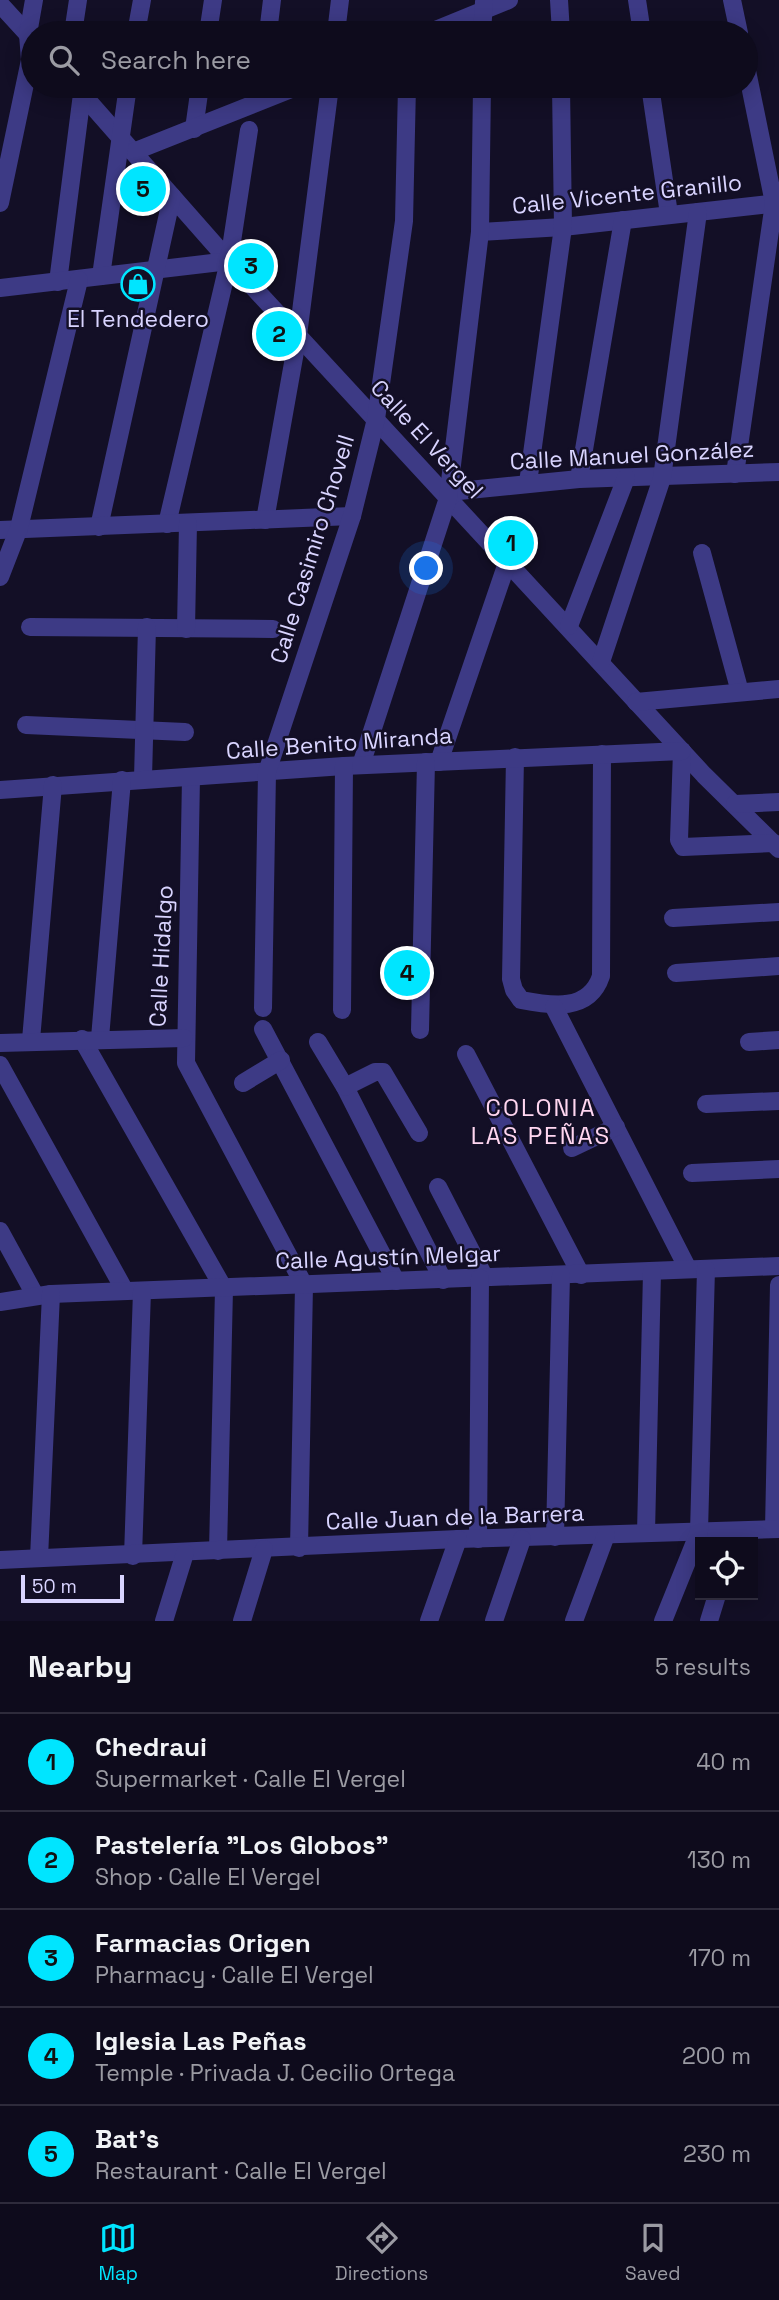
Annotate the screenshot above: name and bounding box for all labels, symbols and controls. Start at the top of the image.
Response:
search box [21,21,758,98]
icon: search [45,41,83,79]
text: Search here [101,43,251,77]
pin: 5 [120,163,166,215]
street label: Calle Vicente Granillo [511,167,743,221]
pin: 3 [228,240,274,292]
shop icon: El Tendedero [119,265,157,303]
place label: El Tendedero [67,304,209,334]
pin: 2 [256,308,302,360]
street label: Calle El Vergel [364,373,490,505]
street label: Calle Casimiro Chovell [263,431,361,667]
street label: Calle Manuel González [509,434,755,476]
pin: 1 [488,517,534,569]
your location [409,551,443,585]
street label: Calle Benito Miranda [225,720,453,766]
street label: Calle Hidalgo [142,884,180,1028]
pin: 4 [384,947,430,999]
district label: COLONIA LAS PEÑAS [471,1092,611,1151]
street label: Calle Agustín Melgar [275,1238,501,1276]
street label: Calle Juan de la Barrera [325,1497,585,1537]
map controls [695,1537,758,1600]
button: locate [695,1537,758,1600]
scale bar [21,1572,124,1604]
text: 50 m [32,1574,77,1599]
text: Nearby [28,1647,132,1686]
text: 5 results [655,1652,751,1682]
text: Chedraui [95,1730,207,1764]
text: 1 [46,1747,56,1777]
text: 40 m [696,1747,751,1777]
text: Supermarket · Calle El Vergel [95,1764,406,1794]
text: Pastelería "Los Globos" [95,1828,389,1862]
text: 2 [44,1845,58,1875]
text: 130 m [687,1845,751,1875]
text: Shop · Calle El Vergel [95,1862,321,1892]
text: Farmacias Origen [95,1926,311,1960]
text: 3 [44,1943,58,1973]
text: 170 m [688,1943,751,1973]
text: Pharmacy · Calle El Vergel [95,1960,374,1990]
text: Iglesia Las Peñas [95,2024,307,2058]
text: 4 [44,2041,58,2071]
text: 200 m [682,2041,751,2071]
text: Temple · Privada J. Cecilio Ortega [95,2058,455,2088]
text: Bat's [95,2122,159,2156]
text: 5 [44,2139,58,2169]
text: 230 m [683,2139,751,2169]
text: Restaurant · Calle El Vergel [95,2156,387,2186]
tab: Map [98,2219,138,2286]
tab: Directions [335,2219,428,2286]
tab: Saved [625,2219,681,2286]

